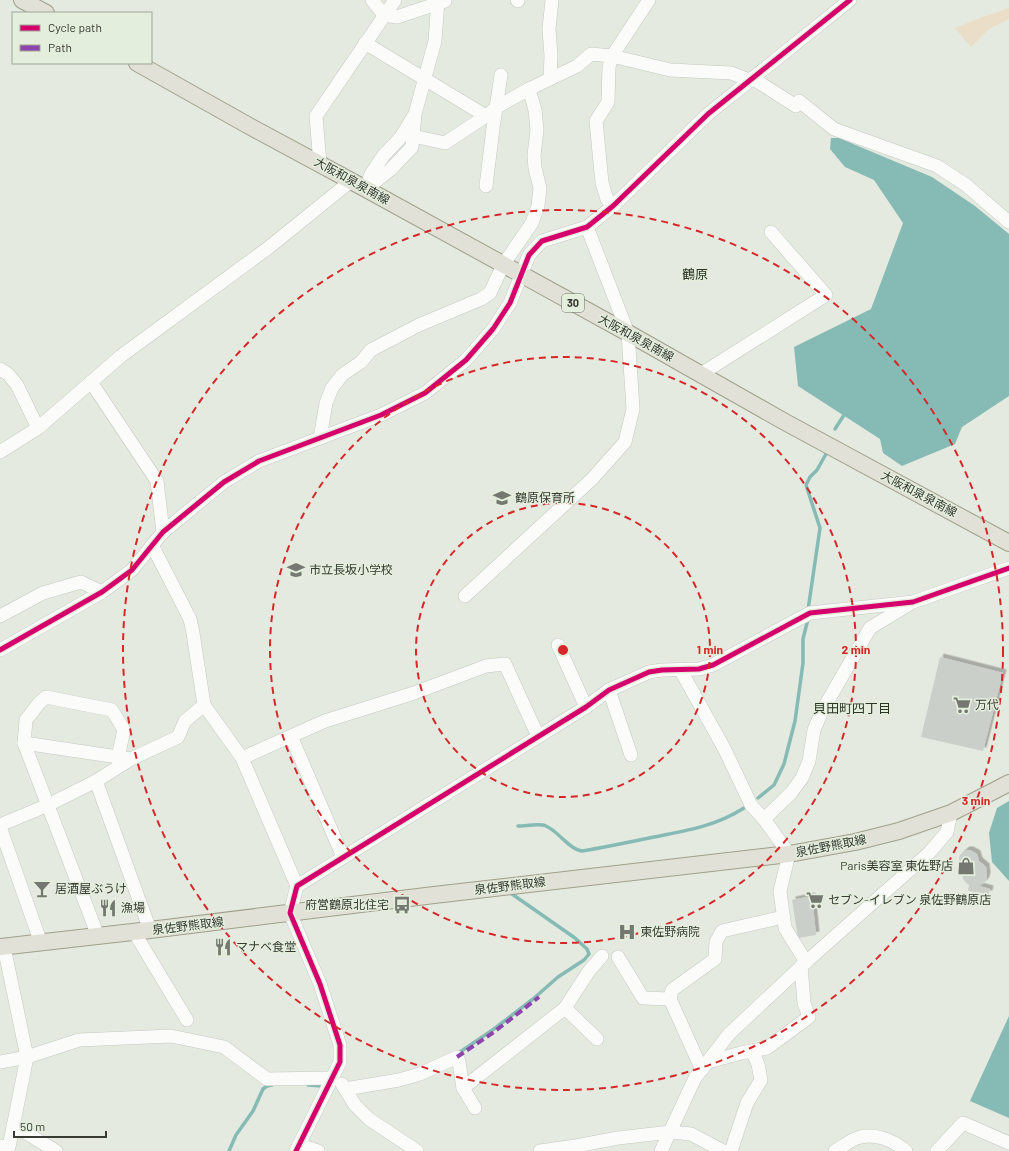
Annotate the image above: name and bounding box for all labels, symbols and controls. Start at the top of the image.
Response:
legend [12,12,152,64]
text: Cycle path [48,20,102,34]
text: Path [48,40,72,54]
street label: 大阪和泉泉南線 [312,154,393,207]
district label: 鶴原 [682,266,708,282]
road number: 30 [562,294,584,312]
street label: 大阪和泉泉南線 [596,311,677,364]
street label: 大阪和泉泉南線 [879,467,960,519]
school or university icon: 鶴原保育所 [492,488,512,508]
place label: 鶴原保育所 [515,490,575,504]
school or university icon: 市立長坂小学校 [286,560,306,580]
place label: 市立長坂小学校 [309,562,393,576]
text: 1 min [697,642,723,656]
text: 2 min [842,642,870,656]
centre of rings [556,643,570,657]
supermarket icon: 万代 [952,695,972,715]
place label: 万代 [975,697,999,711]
district label: 貝田町四丁目 [813,700,891,716]
text: 3 min [962,793,990,807]
street label: 泉佐野熊取線 [794,831,867,859]
shop icon: Paris美容室 東佐野店 [956,856,976,876]
place label: Paris美容室 東佐野店 [840,858,953,872]
street label: 泉佐野熊取線 [473,874,546,896]
bar icon: 居酒屋ぶうけ [32,879,52,899]
place label: 居酒屋ぶうけ [55,881,127,895]
supermarket icon: セブン-イレブン 泉佐野鶴原店 [805,890,825,910]
place label: セブン-イレブン 泉佐野鶴原店 [828,892,991,906]
bus stop icon: 府営鶴原北住宅 [392,895,412,915]
place label: 府営鶴原北住宅 [305,897,389,911]
restaurant icon: 漁場 [98,898,118,918]
place label: 漁場 [121,900,145,914]
street label: 泉佐野熊取線 [151,914,224,936]
hospital icon: 東佐野病院 [617,922,637,942]
place label: 東佐野病院 [640,924,700,938]
restaurant icon: マナベ食堂 [213,937,233,957]
place label: マナベ食堂 [236,939,296,953]
scale bar [14,1113,106,1139]
text: 50 m [20,1119,45,1133]

